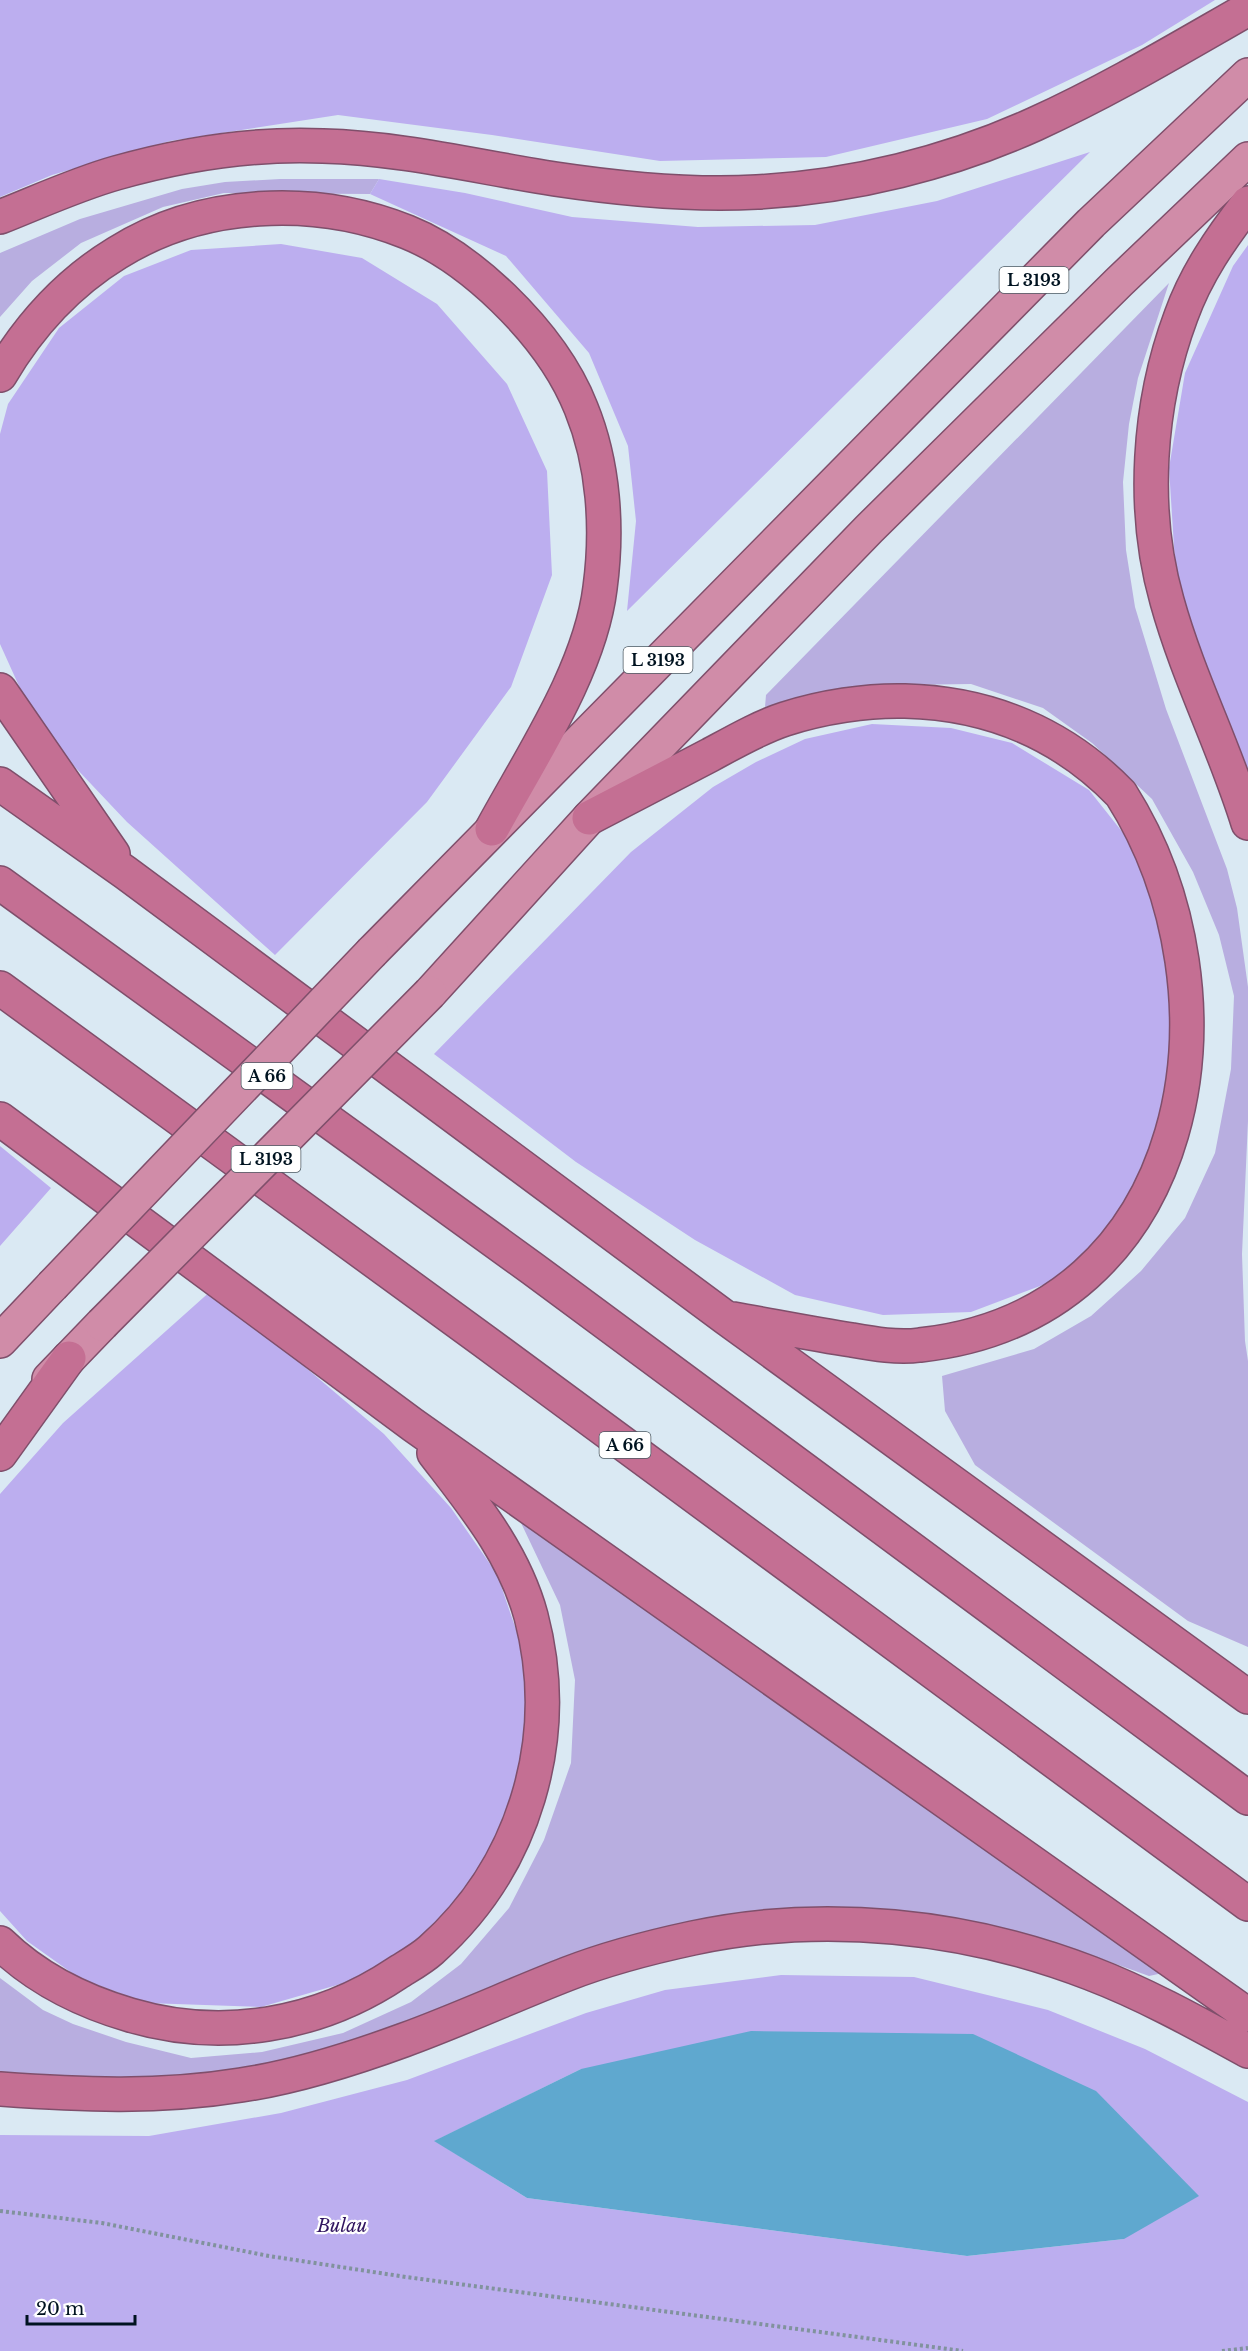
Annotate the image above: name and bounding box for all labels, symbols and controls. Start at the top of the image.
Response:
road number: L 3193 [1000,267,1068,293]
road number: L 3193 [624,647,692,673]
road number: A 66 [242,1063,292,1089]
road number: L 3193 [232,1146,300,1172]
road number: A 66 [600,1432,650,1458]
park label: Bulau [316,2215,367,2237]
scale bar [27,2288,135,2326]
text: 20 m [36,2298,84,2320]

